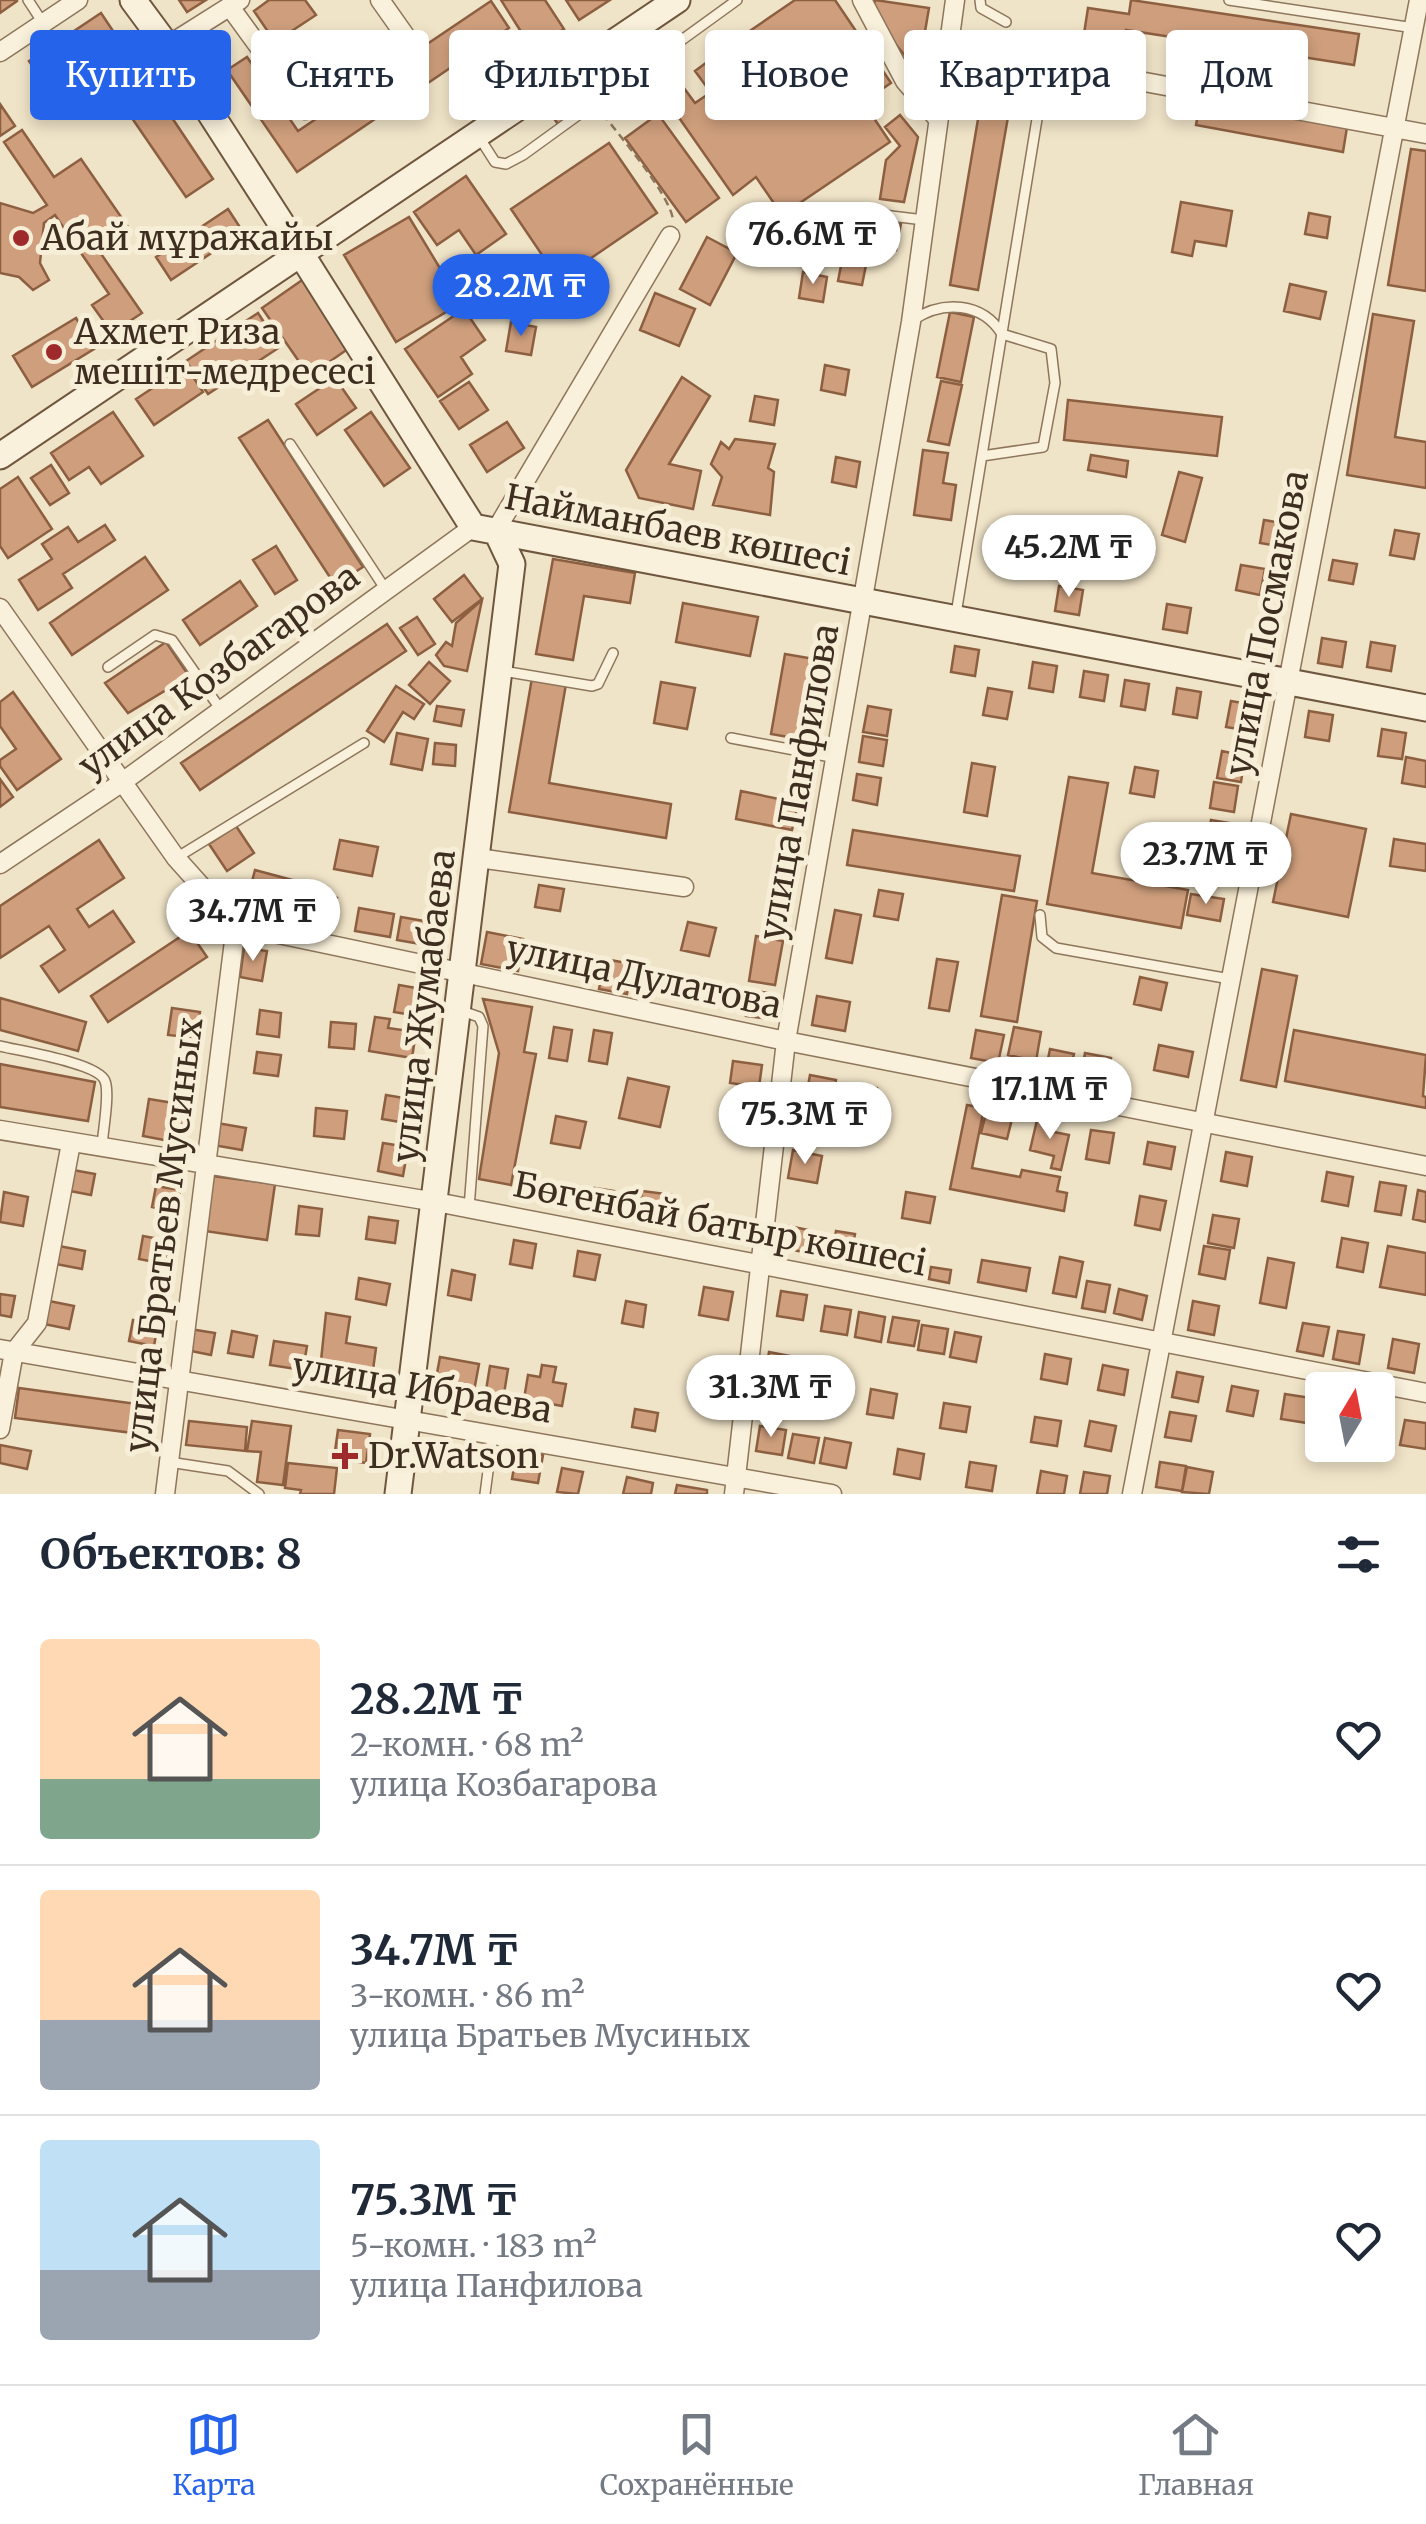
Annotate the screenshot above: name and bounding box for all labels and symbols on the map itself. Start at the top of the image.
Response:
pin: 76.6M ₸ [721,202,905,287]
place label: Абай мұражайы [40,216,334,260]
marker: Абай мұражайы [10,227,32,249]
pin: 28.2M ₸ [429,254,613,339]
place label: Ахмет Риза мешіт-медресесі [73,310,376,394]
marker: Ахмет Риза мешіт-медресесі [43,341,65,363]
street label: улица Посмакова [1216,467,1318,779]
street label: Найманбаев көшесі [501,475,855,585]
pin: 45.2M ₸ [977,515,1161,600]
street label: улица Козбагарова [70,554,368,788]
street label: улица Панфилова [750,620,848,944]
pin: 23.7M ₸ [1114,822,1298,907]
street label: улица Жумабаева [383,847,465,1165]
pin: 34.7M ₸ [161,879,345,964]
street label: улица Дулатова [503,926,785,1028]
street label: улица Братьев Мусиных [115,1015,213,1455]
pin: 17.1M ₸ [958,1057,1142,1142]
pin: 75.3M ₸ [713,1082,897,1167]
street label: Бөгенбай батыр көшесі [510,1162,930,1286]
street label: улица Ибраева [289,1344,555,1432]
pin: 31.3M ₸ [679,1355,863,1440]
north arrow [1305,1372,1395,1462]
place label: Dr.Watson [368,1434,539,1478]
marker: Dr.Watson [332,1443,358,1469]

